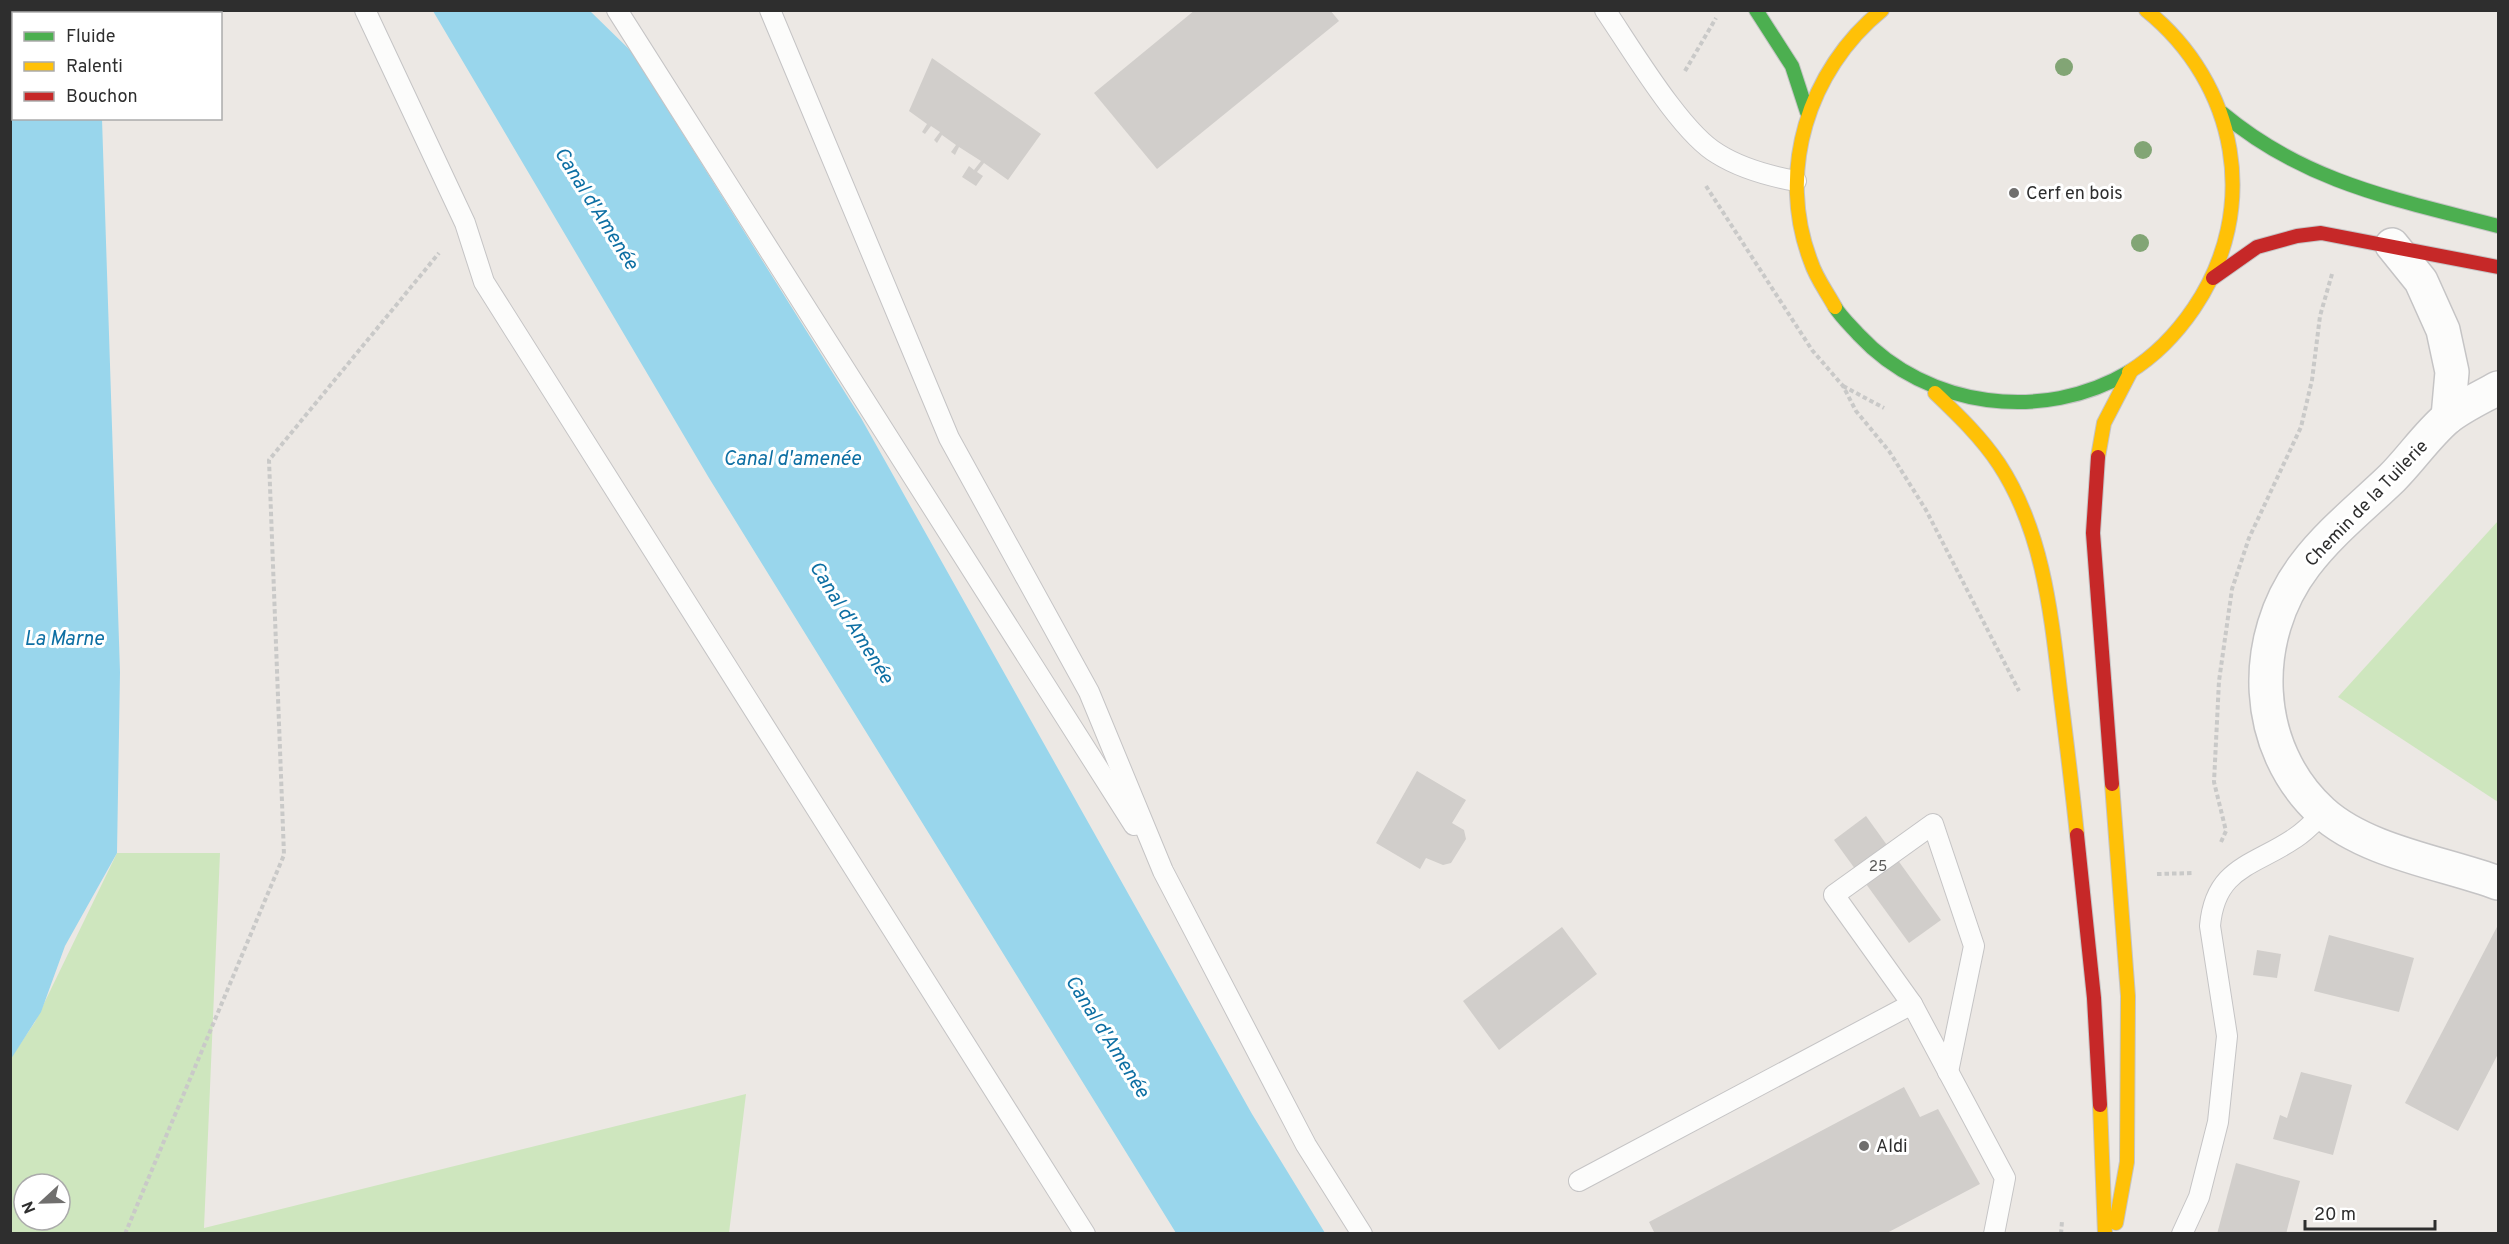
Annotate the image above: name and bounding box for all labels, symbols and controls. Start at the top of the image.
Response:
legend [12,12,222,120]
text: Fluide [66,26,115,49]
text: Ralenti [66,56,123,79]
text: Bouchon [66,86,138,109]
water label: Canal d'Amenée [547,143,644,276]
place label: Cerf en bois [2026,183,2123,206]
marker: Cerf en bois [2007,186,2021,200]
street label: Chemin de la Tuilerie [2300,436,2434,572]
water label: Canal d'amenée [723,447,861,473]
water label: Canal d'Amenée [802,557,899,690]
water label: La Marne [24,627,104,653]
house number: 25 [1869,858,1887,877]
water label: Canal d'Amenée [1058,971,1155,1104]
place label: Aldi [1876,1136,1908,1159]
marker: Aldi [1857,1139,1871,1153]
north arrow [12,1172,72,1232]
scale bar [2305,1193,2436,1231]
text: N [19,1198,41,1216]
text: 20 m [2314,1204,2356,1227]

